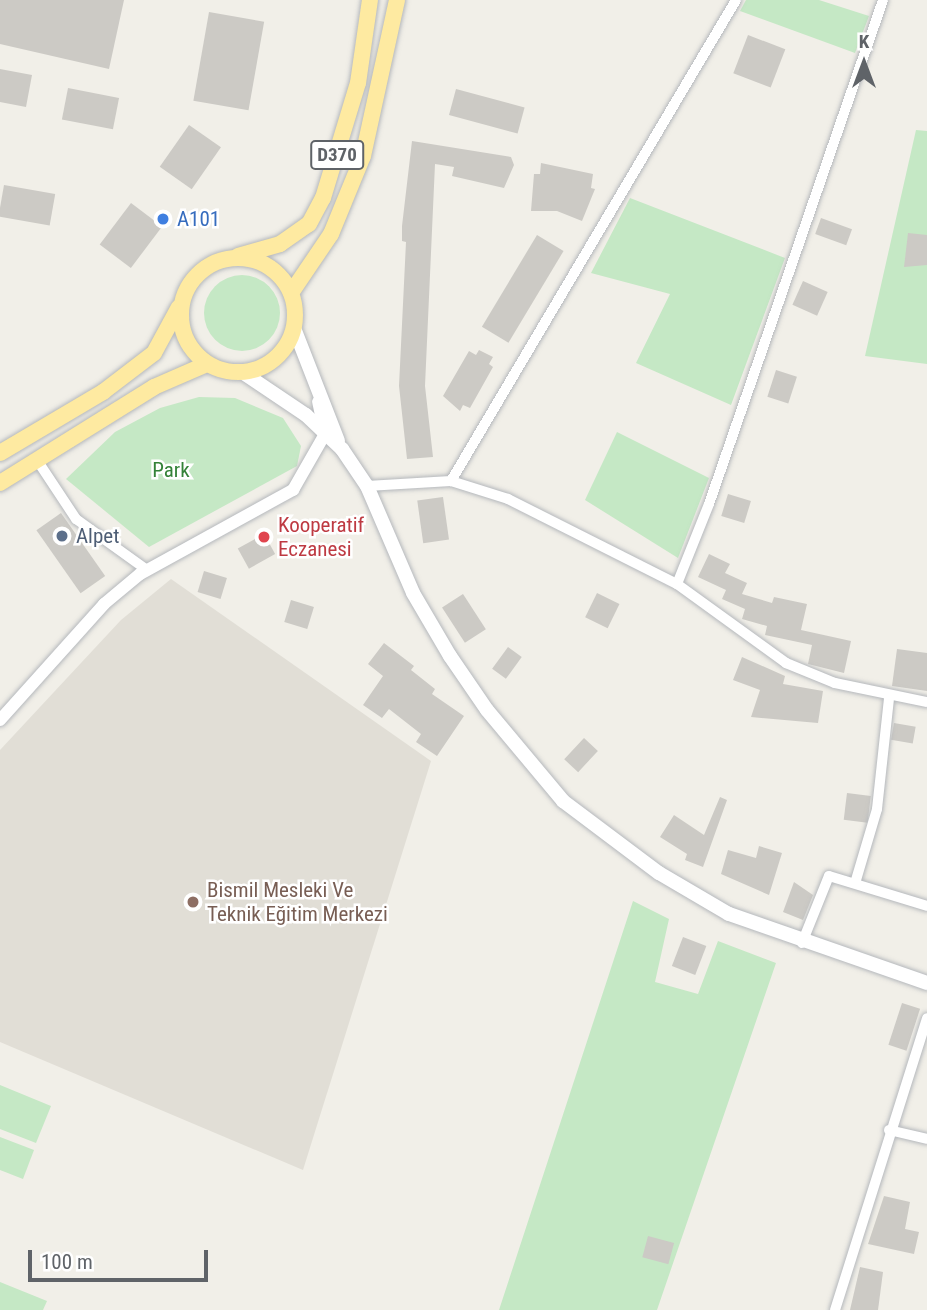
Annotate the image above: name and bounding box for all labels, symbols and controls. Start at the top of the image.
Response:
north arrow [829,28,899,98]
text: K [859,30,869,53]
road number: D370 [309,140,365,170]
place label: A101 [177,206,220,232]
marker: A101 [155,211,171,227]
park label: Park [152,457,190,483]
place label: Kooperatif Eczanesi [278,512,364,562]
place label: Alpet [76,523,119,549]
marker: Alpet [54,528,70,544]
marker: Kooperatif Eczanesi [256,529,272,545]
place label: Bismil Mesleki Ve Teknik Eğitim Merkezi [207,877,388,927]
marker: Bismil Mesleki Ve Teknik Eğitim Merkezi [185,894,201,910]
scale bar [32,1236,212,1280]
text: 100 m [41,1250,93,1274]

